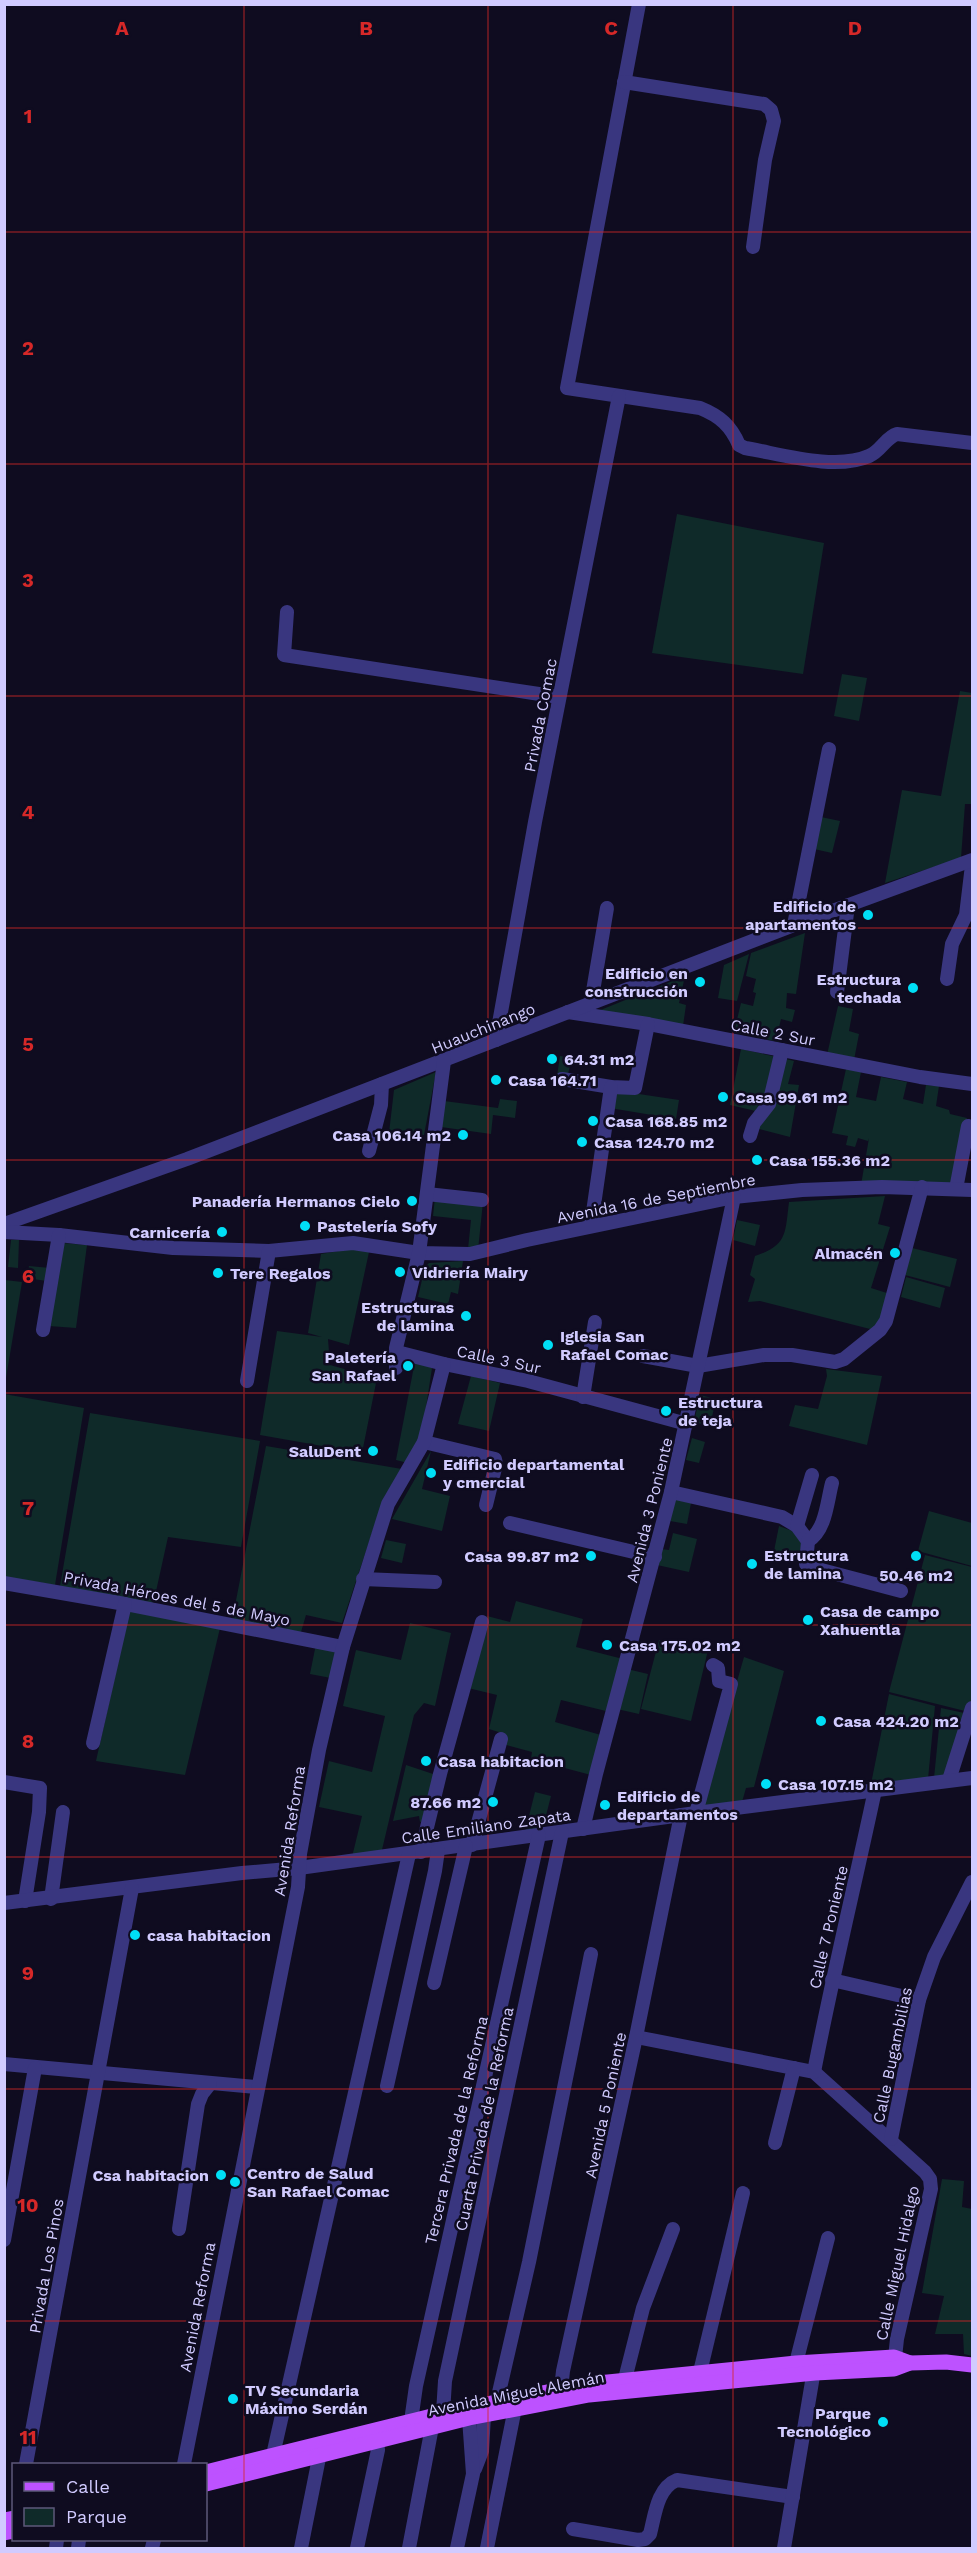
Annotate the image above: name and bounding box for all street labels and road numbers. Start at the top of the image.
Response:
street label: Privada Comac [520,656,561,774]
street label: Huauchinango [428,999,538,1058]
street label: Calle 2 Sur [729,1015,817,1050]
street label: Avenida 16 de Septiembre [555,1170,757,1227]
street label: Calle 3 Sur [455,1341,543,1378]
street label: Avenida 3 Poniente [622,1436,677,1585]
street label: Privada Héroes del 5 de Mayo [62,1567,292,1630]
street label: Avenida Reforma [270,1764,309,1898]
street label: Calle Emiliano Zapata [400,1805,572,1848]
street label: Calle 7 Poniente [805,1864,852,1991]
street label: Calle Bugambilias [869,1985,916,2125]
street label: Cuarta Privada de la Reforma [451,2005,518,2233]
street label: Tercera Privada de la Reforma [421,2014,492,2246]
street label: Avenida 5 Poniente [581,2030,630,2180]
street label: Calle Miguel Hidalgo [872,2184,923,2342]
street label: Privada Los Pinos [25,2197,68,2335]
street label: Avenida Reforma [176,2241,219,2374]
street label: Avenida Miguel Alemán [426,2367,606,2420]

